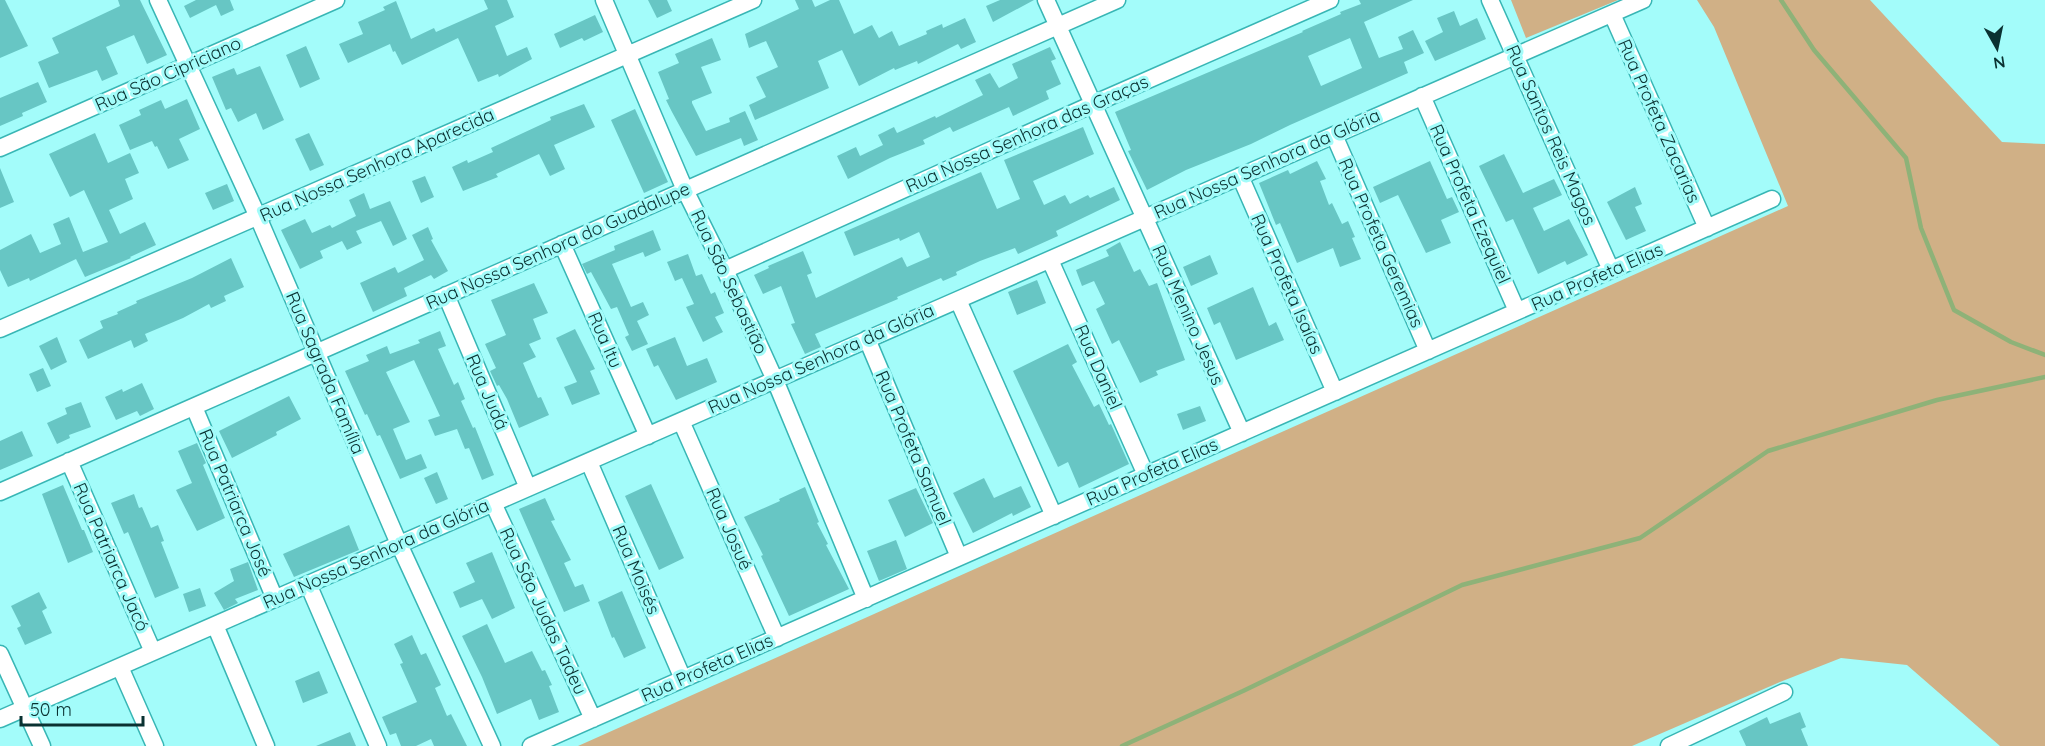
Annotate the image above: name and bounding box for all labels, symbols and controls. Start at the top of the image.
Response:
north arrow [1967,18,2027,78]
street label: Rua São Cipriciano [91,31,244,116]
street label: Rua Profeta Zacarias [1613,35,1706,206]
street label: Rua Santos Reis Magos [1501,41,1602,229]
text: N [1992,52,2007,74]
street label: Rua Nossa Senhora das Graças [902,70,1152,198]
street label: Rua Nossa Senhora Aparecida [256,102,498,227]
street label: Rua Nossa Senhora da Glória [1150,103,1383,224]
street label: Rua Profeta Ezequiel [1425,120,1516,287]
street label: Rua Profeta Geremias [1334,155,1429,331]
street label: Rua Nossa Senhora do Guadalupe [422,177,693,314]
street label: Rua São Sebastião [686,206,773,358]
street label: Rua Profeta Isaías [1246,210,1329,358]
street label: Rua Profeta Elias [1527,237,1666,316]
street label: Rua Menino Jesus [1147,241,1230,388]
street label: Rua Sagrada Família [281,288,370,458]
street label: Rua Nossa Senhora da Glória [704,298,937,419]
street label: Rua Itu [583,308,628,371]
street label: Rua Daniel [1070,321,1127,413]
street label: Rua Judá [461,350,514,433]
street label: Rua Profeta Samuel [870,367,956,529]
street label: Rua Patriarca José [194,425,277,580]
street label: Rua Profeta Elias [1082,432,1221,511]
street label: Rua Patriarca Jacó [68,479,155,635]
street label: Rua Josué [701,484,758,574]
street label: Rua Nossa Senhora da Glória [259,493,492,614]
street label: Rua Moisés [607,522,666,618]
street label: Rua São Judas Tadeu [495,524,592,698]
street label: Rua Profeta Elias [637,628,776,707]
scale bar [21,689,142,727]
text: 50 m [30,698,72,721]

